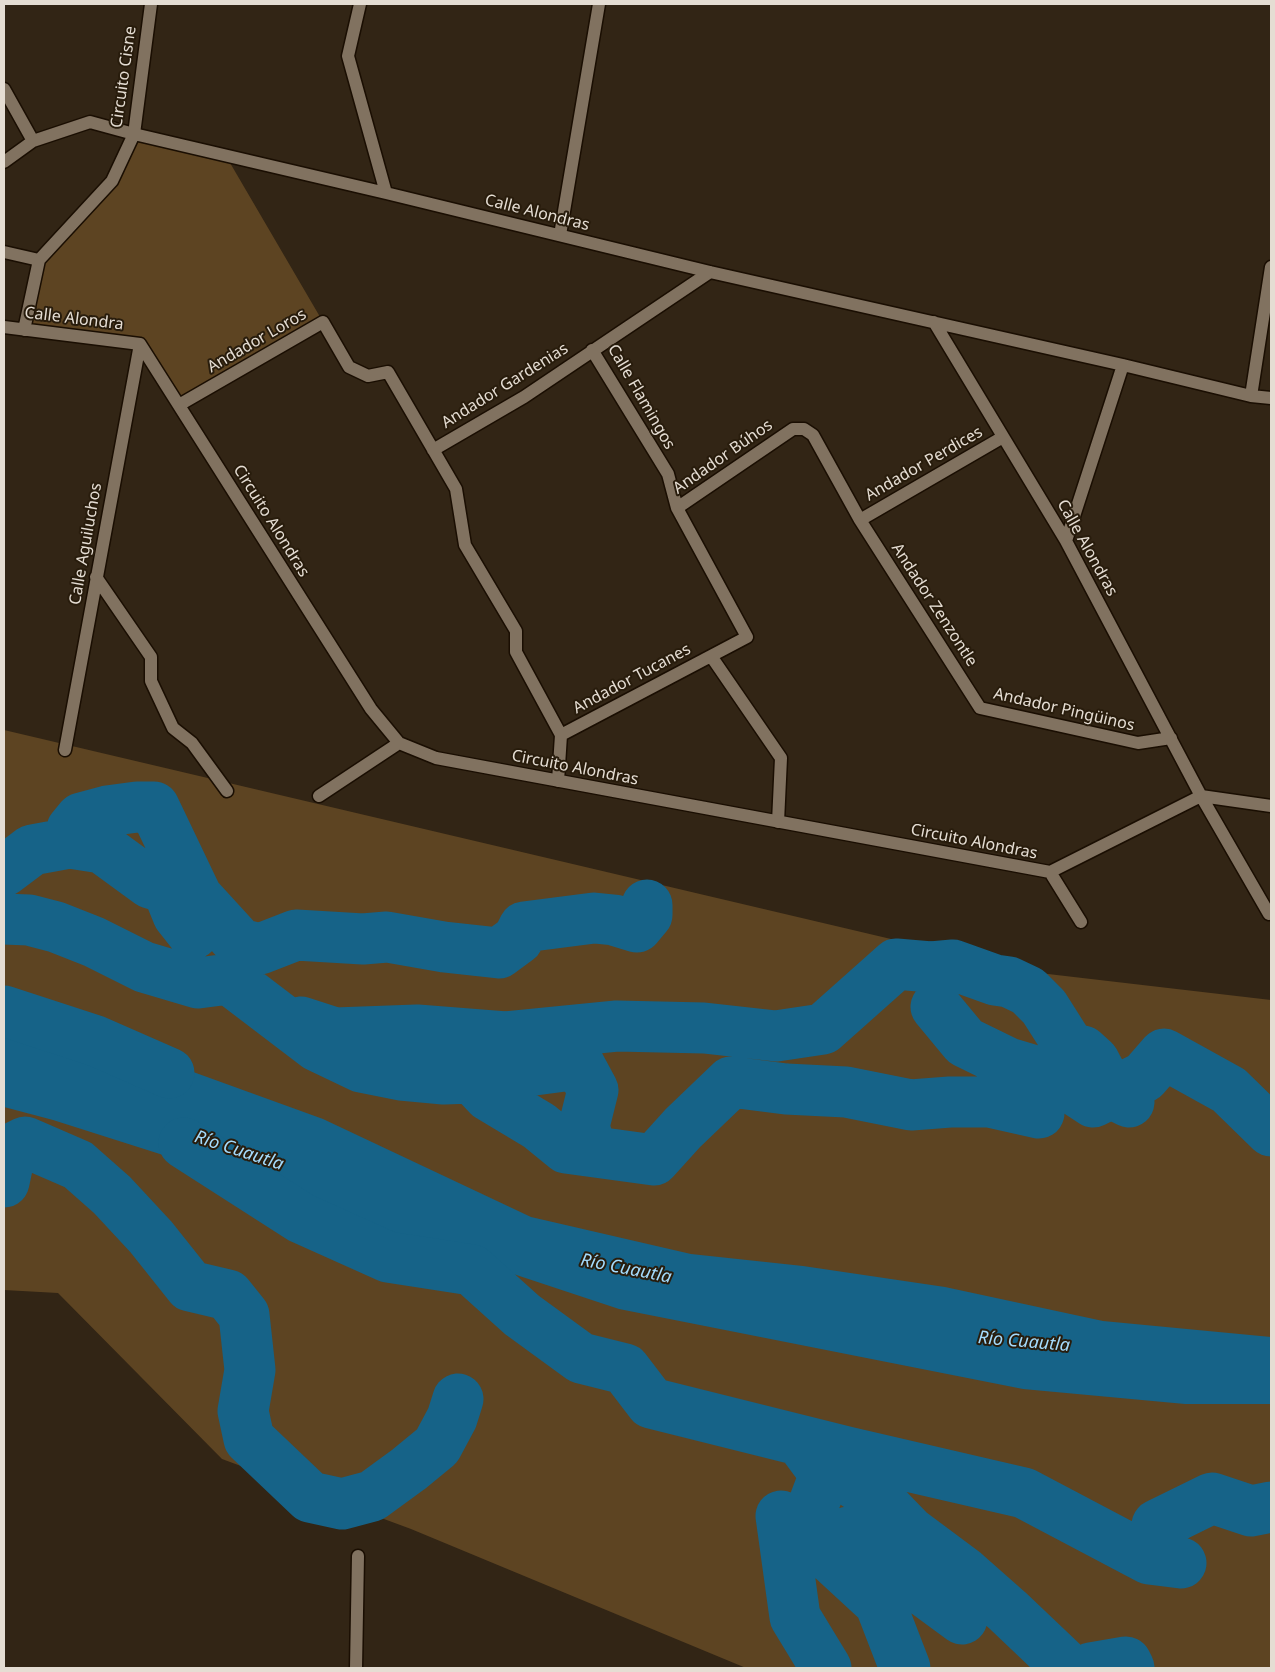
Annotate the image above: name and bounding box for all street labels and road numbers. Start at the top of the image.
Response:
street label: Circuito Cisne [107,25,141,129]
street label: Calle Alondras [483,191,591,235]
street label: Calle Alondra [23,303,125,335]
street label: Andador Loros [204,305,310,377]
street label: Andador Gardenias [438,339,572,433]
street label: Calle Flamingos [603,341,679,453]
street label: Andador Búhos [670,416,776,498]
street label: Andador Perdices [862,423,986,505]
street label: Circuito Alondras [229,461,313,581]
street label: Calle Aguiluchos [66,482,106,606]
street label: Calle Alondras [1053,496,1121,600]
street label: Andador Zenzontle [887,540,981,670]
street label: Andador Tucanes [570,640,694,718]
street label: Andador Pingüinos [992,684,1136,736]
street label: Circuito Alondras [510,746,640,790]
street label: Circuito Alondras [909,820,1039,864]

